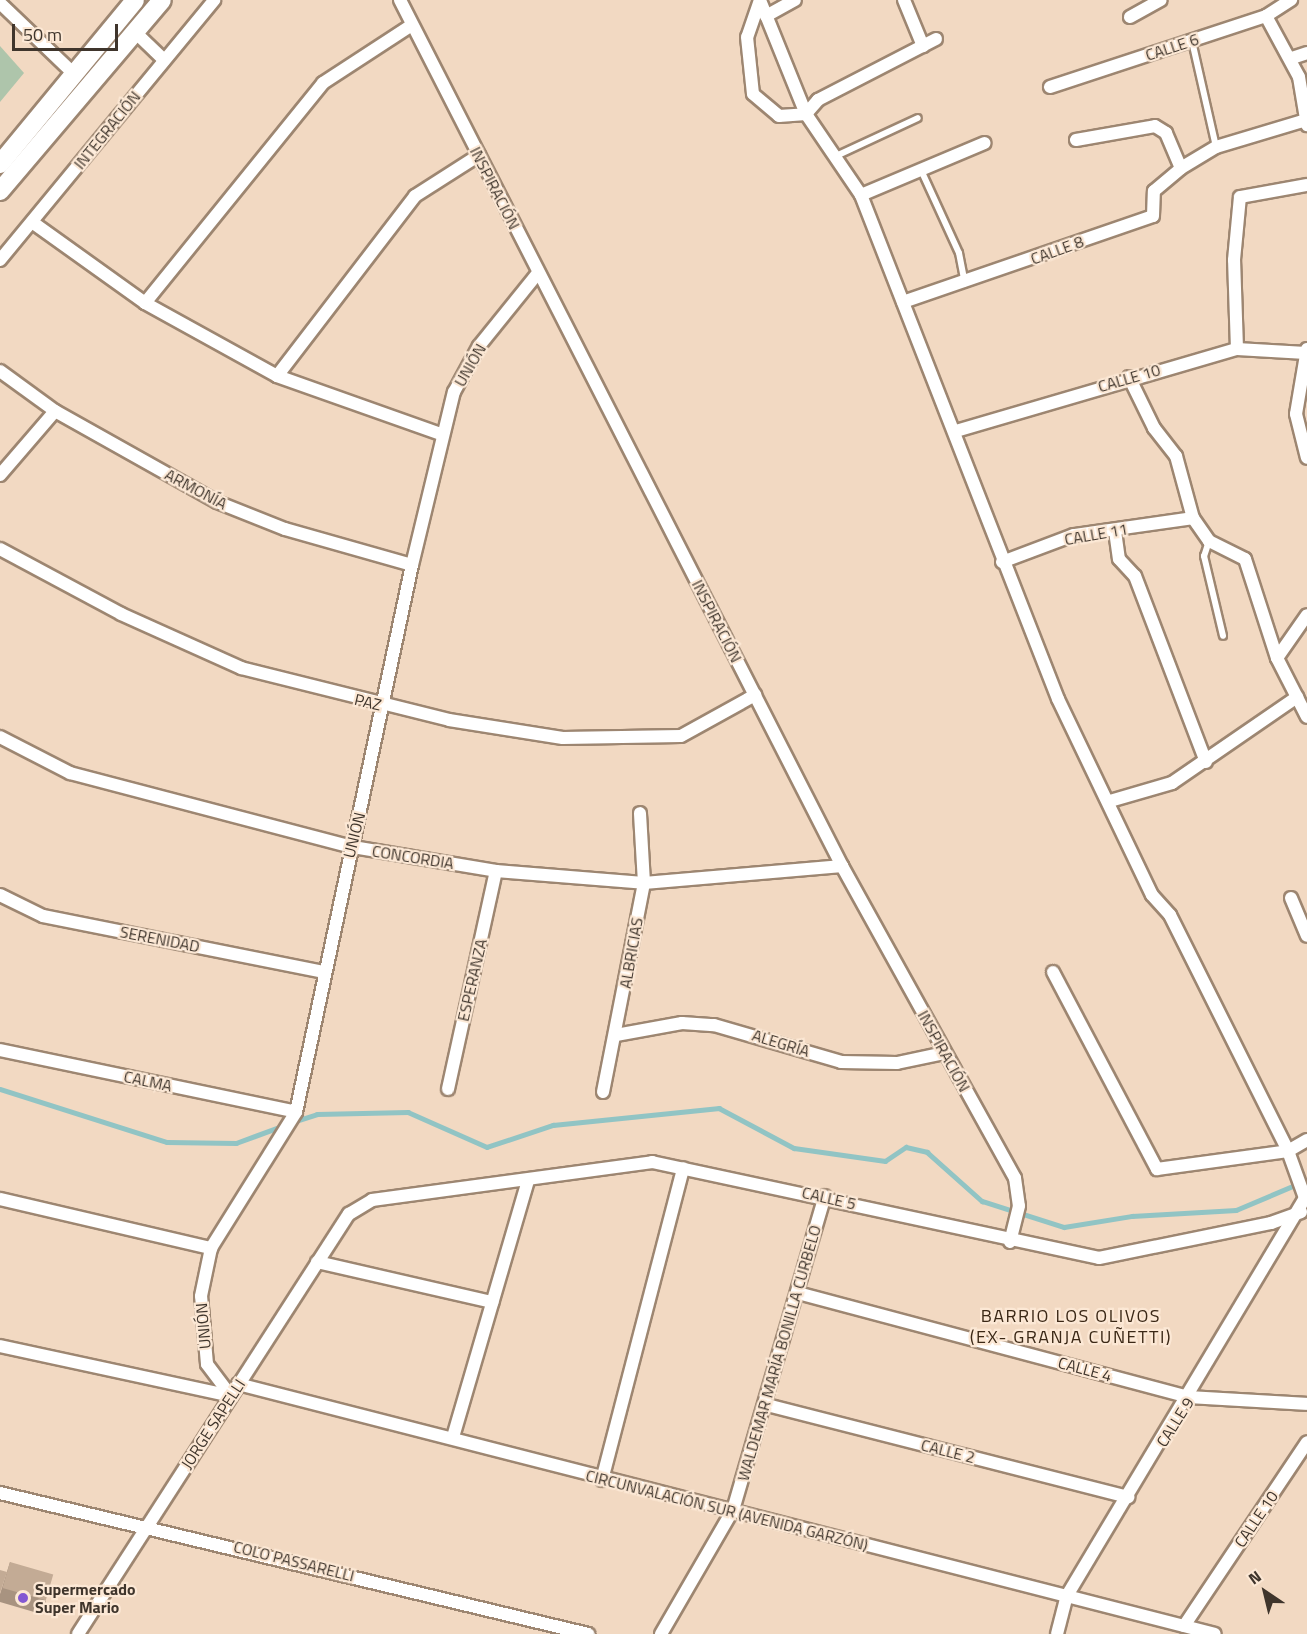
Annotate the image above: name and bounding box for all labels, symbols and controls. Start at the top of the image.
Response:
scale bar [15,12,122,50]
text: 50 m [23,21,62,48]
street label: CALLE 6 [1143,29,1201,65]
street label: INTEGRACIÓN [70,87,144,173]
street label: INSPIRACIÓN [466,144,524,232]
street label: CALLE 8 [1028,232,1086,268]
street label: UNIÓN [450,340,490,390]
street label: CALLE 10 [1096,360,1162,396]
street label: ARMONÍA [162,465,230,513]
street label: CALLE 11 [1063,519,1129,549]
street label: INSPIRACIÓN [688,577,746,665]
street label: PAZ [353,690,383,714]
street label: UNIÓN [339,810,369,860]
street label: CONCORDIA [371,841,455,873]
street label: ALBRICIAS [615,916,647,990]
street label: SERENIDAD [118,922,202,956]
street label: ESPERANZA [453,937,491,1023]
street label: INSPIRACIÓN [914,1007,974,1095]
street label: ALEGRÍA [750,1025,812,1061]
street label: CALMA [122,1067,174,1095]
street label: CALLE 5 [800,1182,858,1214]
street label: WALDEMAR MARÍA BONILLA CURBELO [733,1223,825,1483]
street label: UNIÓN [191,1302,215,1350]
district label: BARRIO LOS OLIVOS (EX- GRANJA CUÑETTI) [970,1306,1172,1348]
street label: CALLE 4 [1056,1353,1114,1385]
street label: JORGE SAPELLI [177,1376,249,1472]
street label: CALLE 9 [1152,1394,1198,1450]
street label: CALLE 2 [919,1435,977,1467]
street label: CIRCUNVALACIÓN SUR (AVENIDA GARZÓN) [584,1466,870,1554]
street label: CALLE 10 [1230,1487,1282,1551]
street label: COLO PASSARELLI [232,1537,356,1585]
north arrow [1235,1562,1295,1622]
text: N [1243,1564,1266,1590]
place label: Supermercado Super Mario [35,1579,136,1617]
marker: Supermercado Super Mario [16,1591,30,1605]

